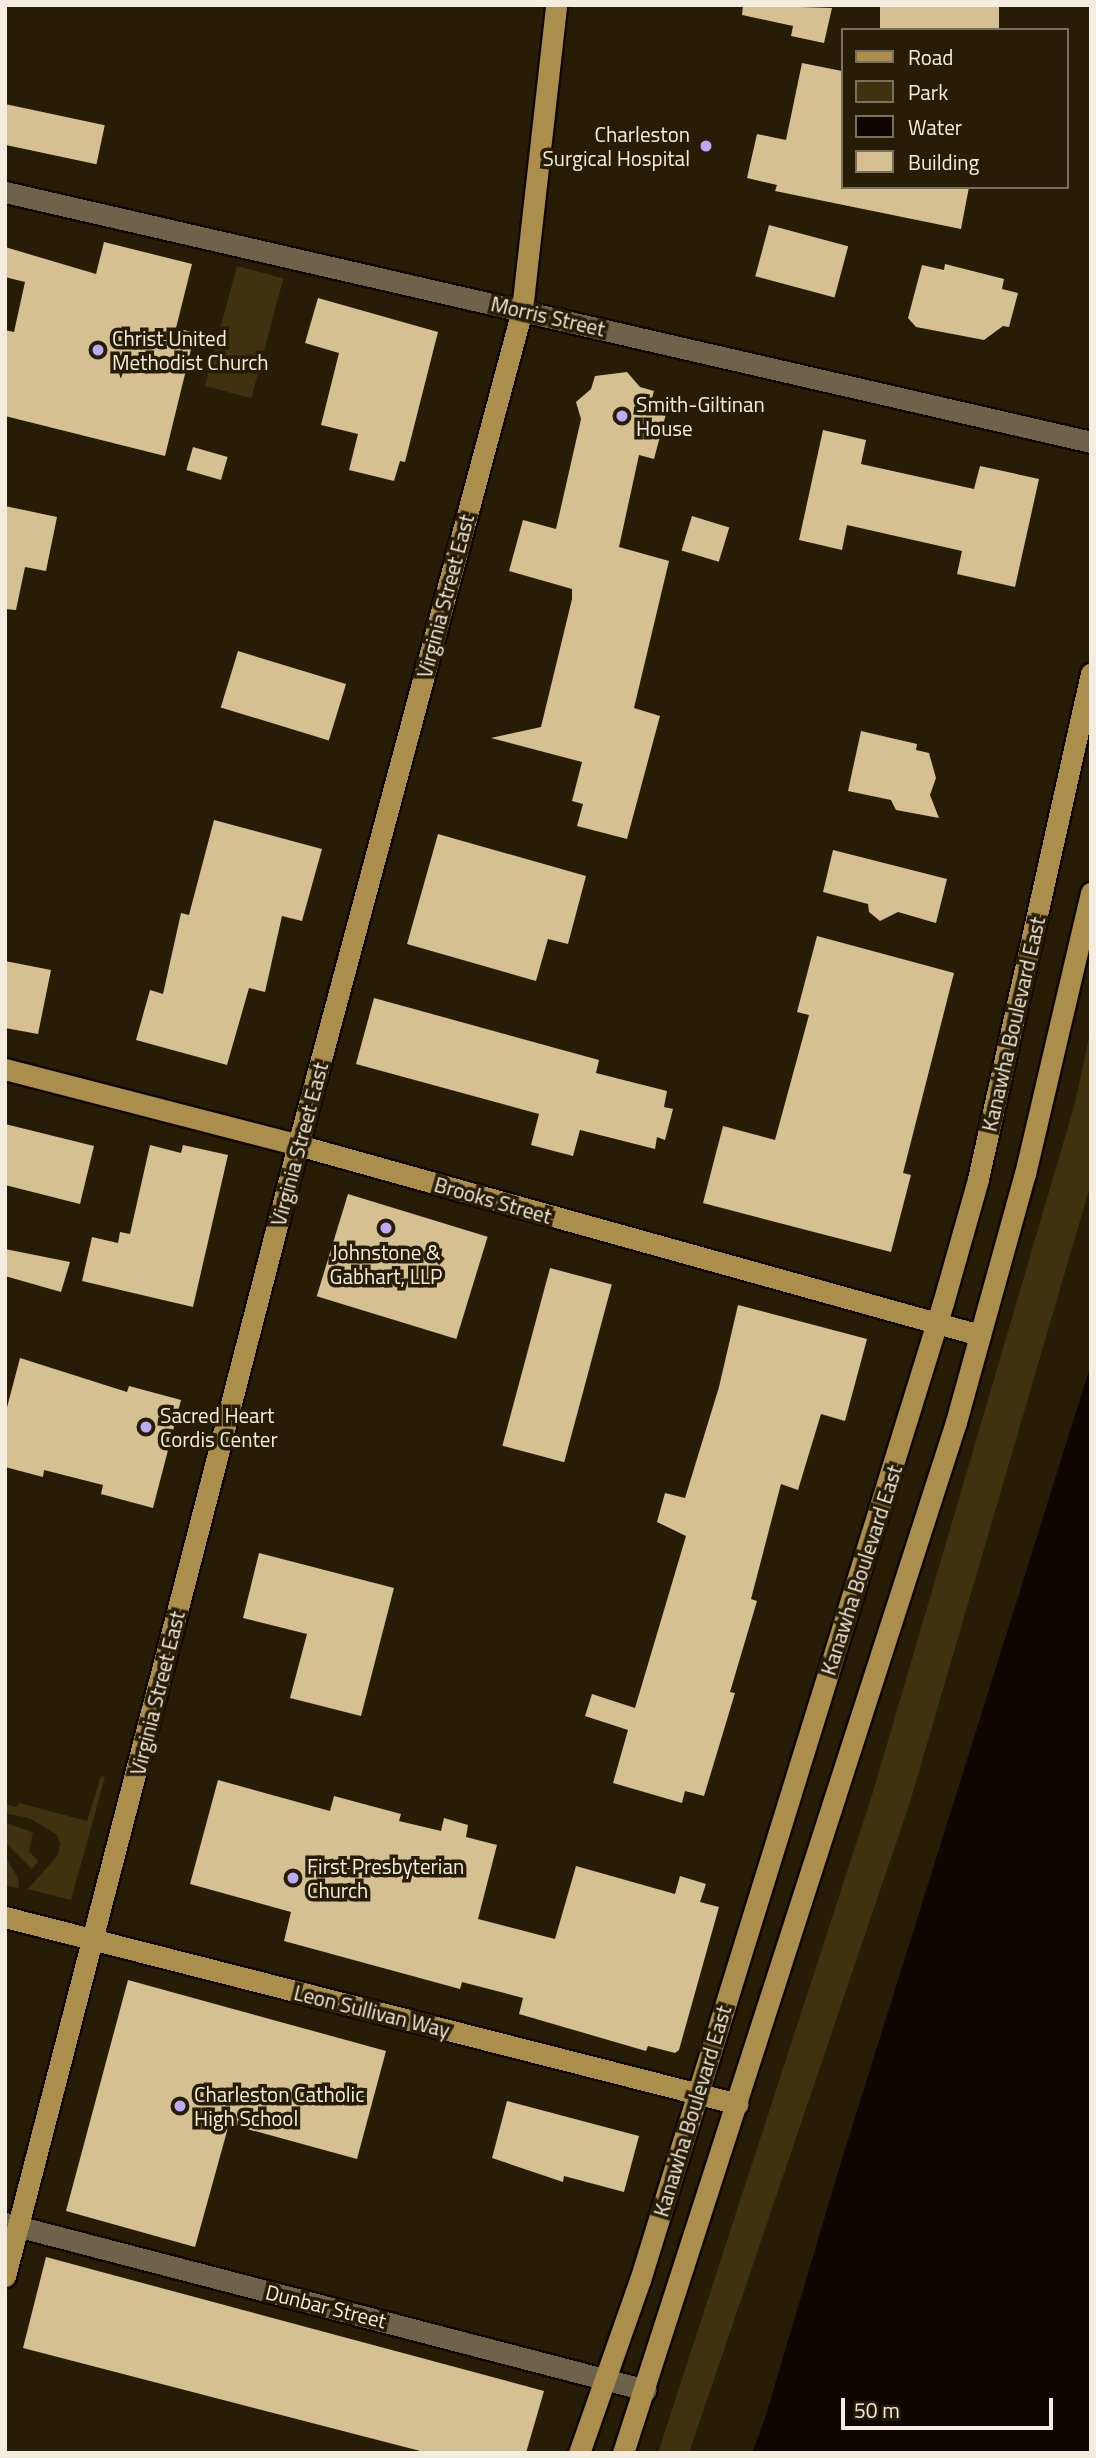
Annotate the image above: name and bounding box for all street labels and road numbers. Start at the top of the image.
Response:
street label: Morris Street [489,291,607,341]
street label: Virginia Street East [411,511,479,681]
street label: Kanawha Boulevard East [976,914,1050,1134]
street label: Virginia Street East [265,1059,333,1229]
street label: Brooks Street [431,1171,555,1229]
street label: Kanawha Boulevard East [815,1462,907,1678]
street label: Virginia Street East [124,1608,190,1778]
street label: Leon Sullivan Way [292,1979,452,2043]
street label: Kanawha Boulevard East [648,2002,736,2220]
street label: Dunbar Street [263,2279,389,2333]

